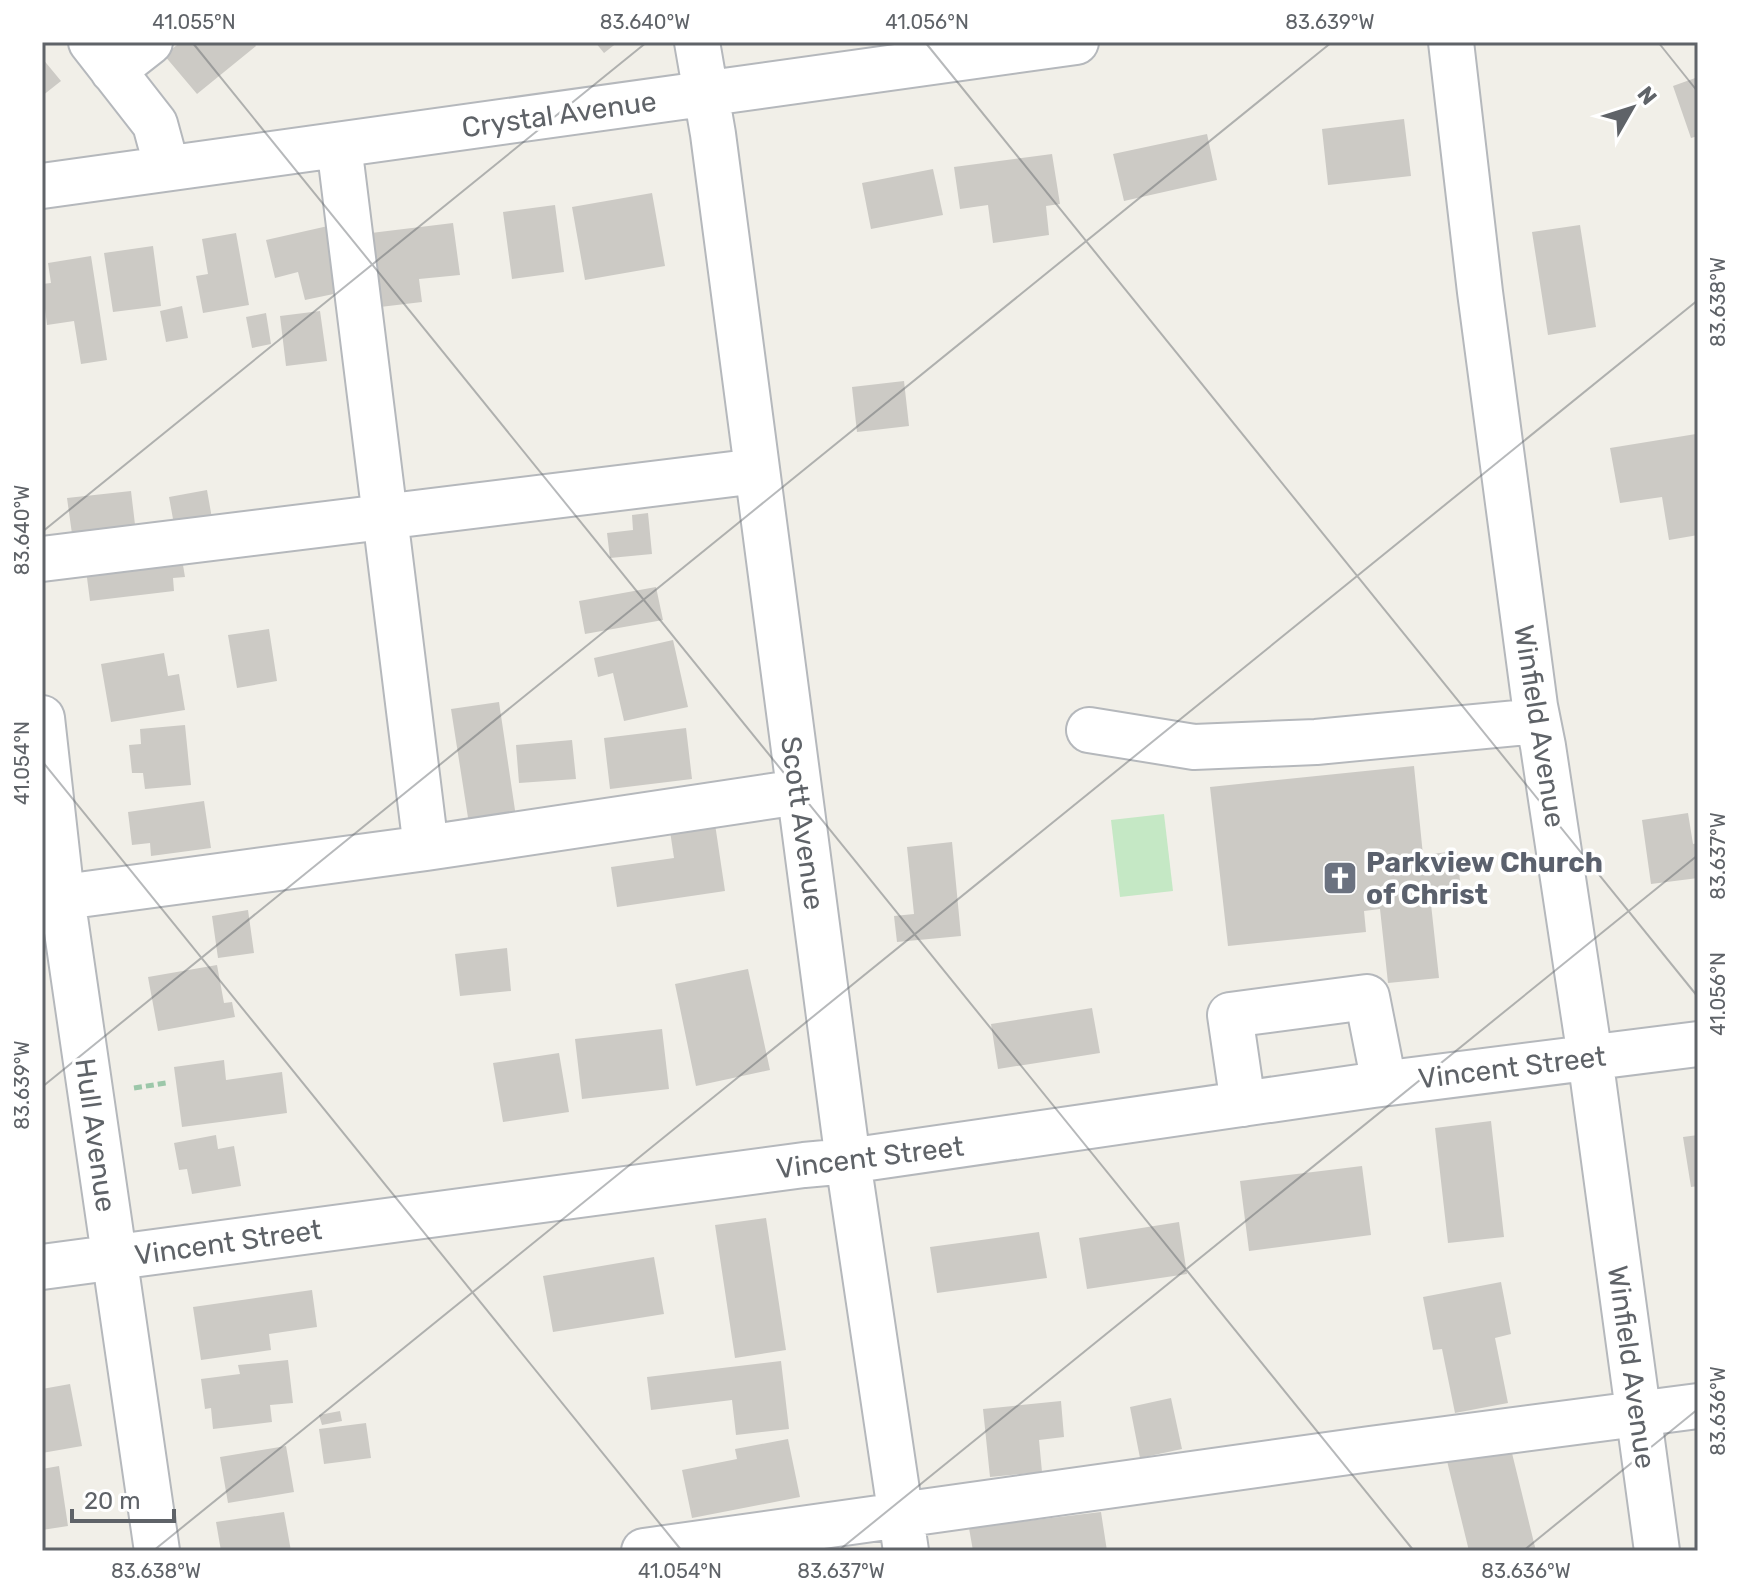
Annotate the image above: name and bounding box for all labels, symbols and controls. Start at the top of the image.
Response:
text: 41.055°N [152,10,236,34]
text: 83.640°W [600,10,690,34]
text: 41.056°N [885,10,969,34]
text: 83.639°W [1285,10,1375,34]
north arrow [1592,68,1672,148]
text: N [1632,81,1663,110]
street label: Crystal Avenue [460,85,658,144]
text: 83.638°W [1706,257,1730,347]
text: 83.640°W [10,485,34,575]
street label: Winfield Avenue [1507,622,1572,830]
text: 41.054°N [10,721,34,805]
street label: Scott Avenue [774,734,831,912]
text: 83.637°W [1706,812,1730,900]
place label: Parkview Church of Christ [1366,846,1603,911]
church icon: Parkview Church of Christ [1321,859,1359,897]
text: 41.056°N [1706,952,1730,1036]
text: 83.639°W [10,1040,34,1130]
street label: Vincent Street [1416,1040,1608,1095]
street label: Hull Avenue [68,1056,123,1214]
street label: Vincent Street [774,1130,966,1185]
street label: Vincent Street [132,1213,324,1272]
street label: Winfield Avenue [1601,1263,1662,1471]
text: 83.636°W [1706,1366,1730,1456]
scale bar [72,1473,174,1523]
text: 20 m [84,1487,141,1515]
text: 83.638°W [111,1559,201,1583]
text: 41.054°N [638,1559,722,1583]
text: 83.637°W [797,1559,885,1583]
text: 83.636°W [1481,1559,1571,1583]

